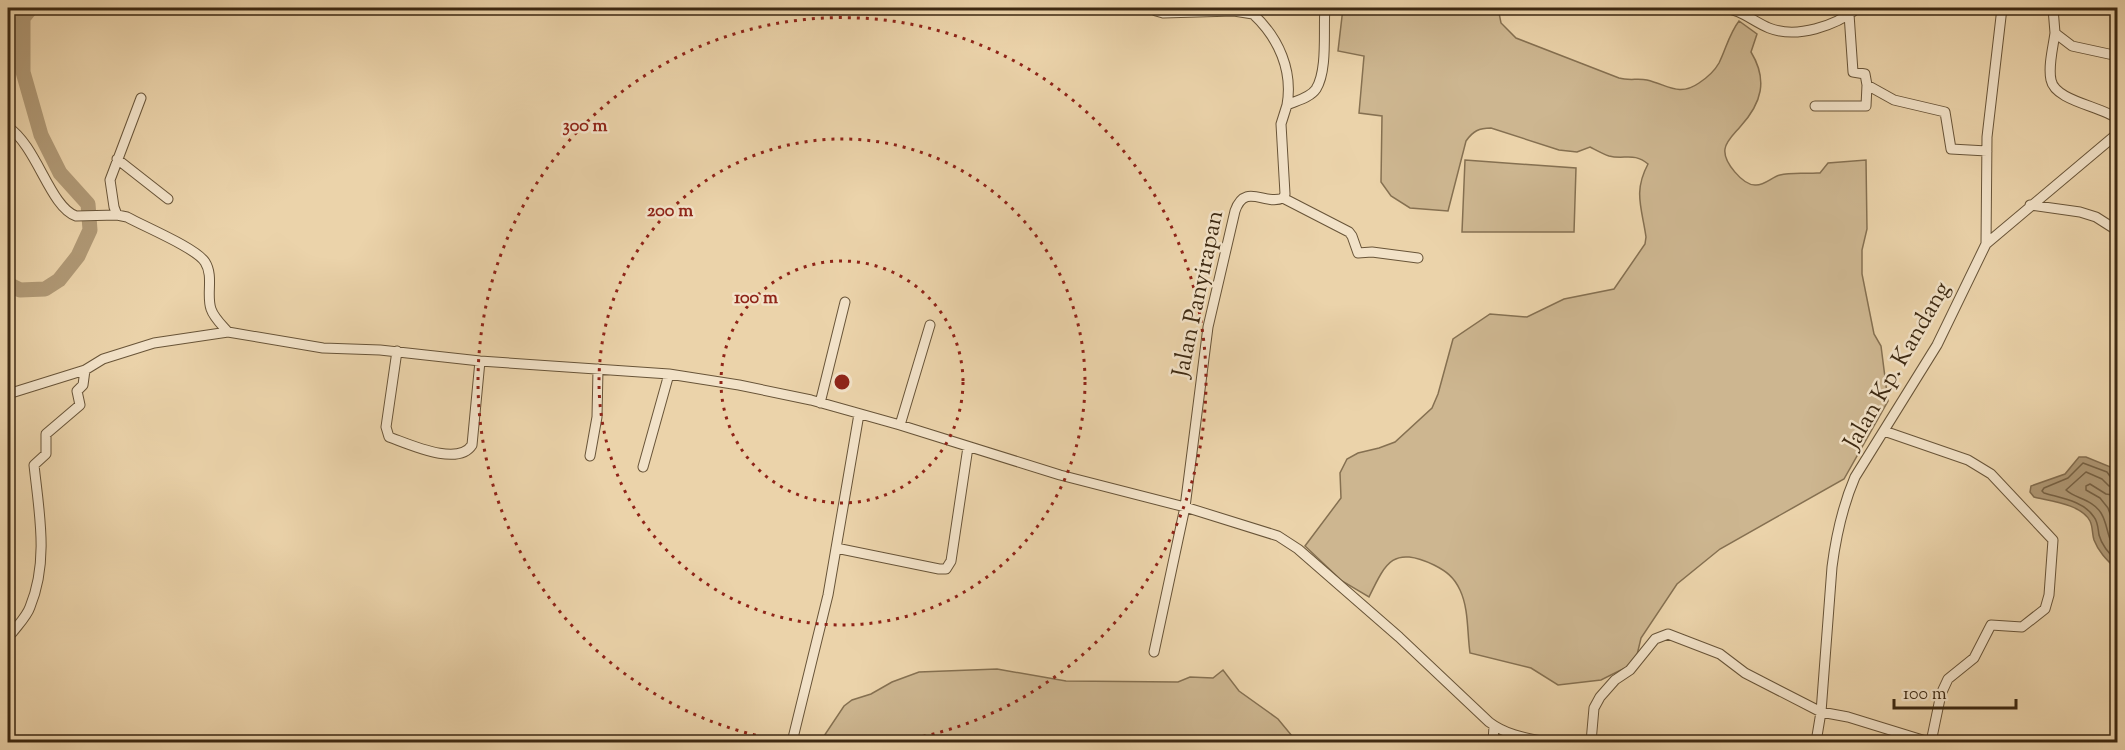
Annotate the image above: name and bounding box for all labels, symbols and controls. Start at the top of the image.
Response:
text: 300 m [563,114,608,140]
text: 200 m [647,199,693,225]
street label: Jalan Panyirapan [1164,207,1233,383]
street label: Jalan Kp. Kandang [1835,276,1960,458]
text: 100 m [734,286,778,312]
centre of rings [832,372,852,392]
scale bar [1894,672,2016,710]
text: 100 m [1903,682,1947,708]

